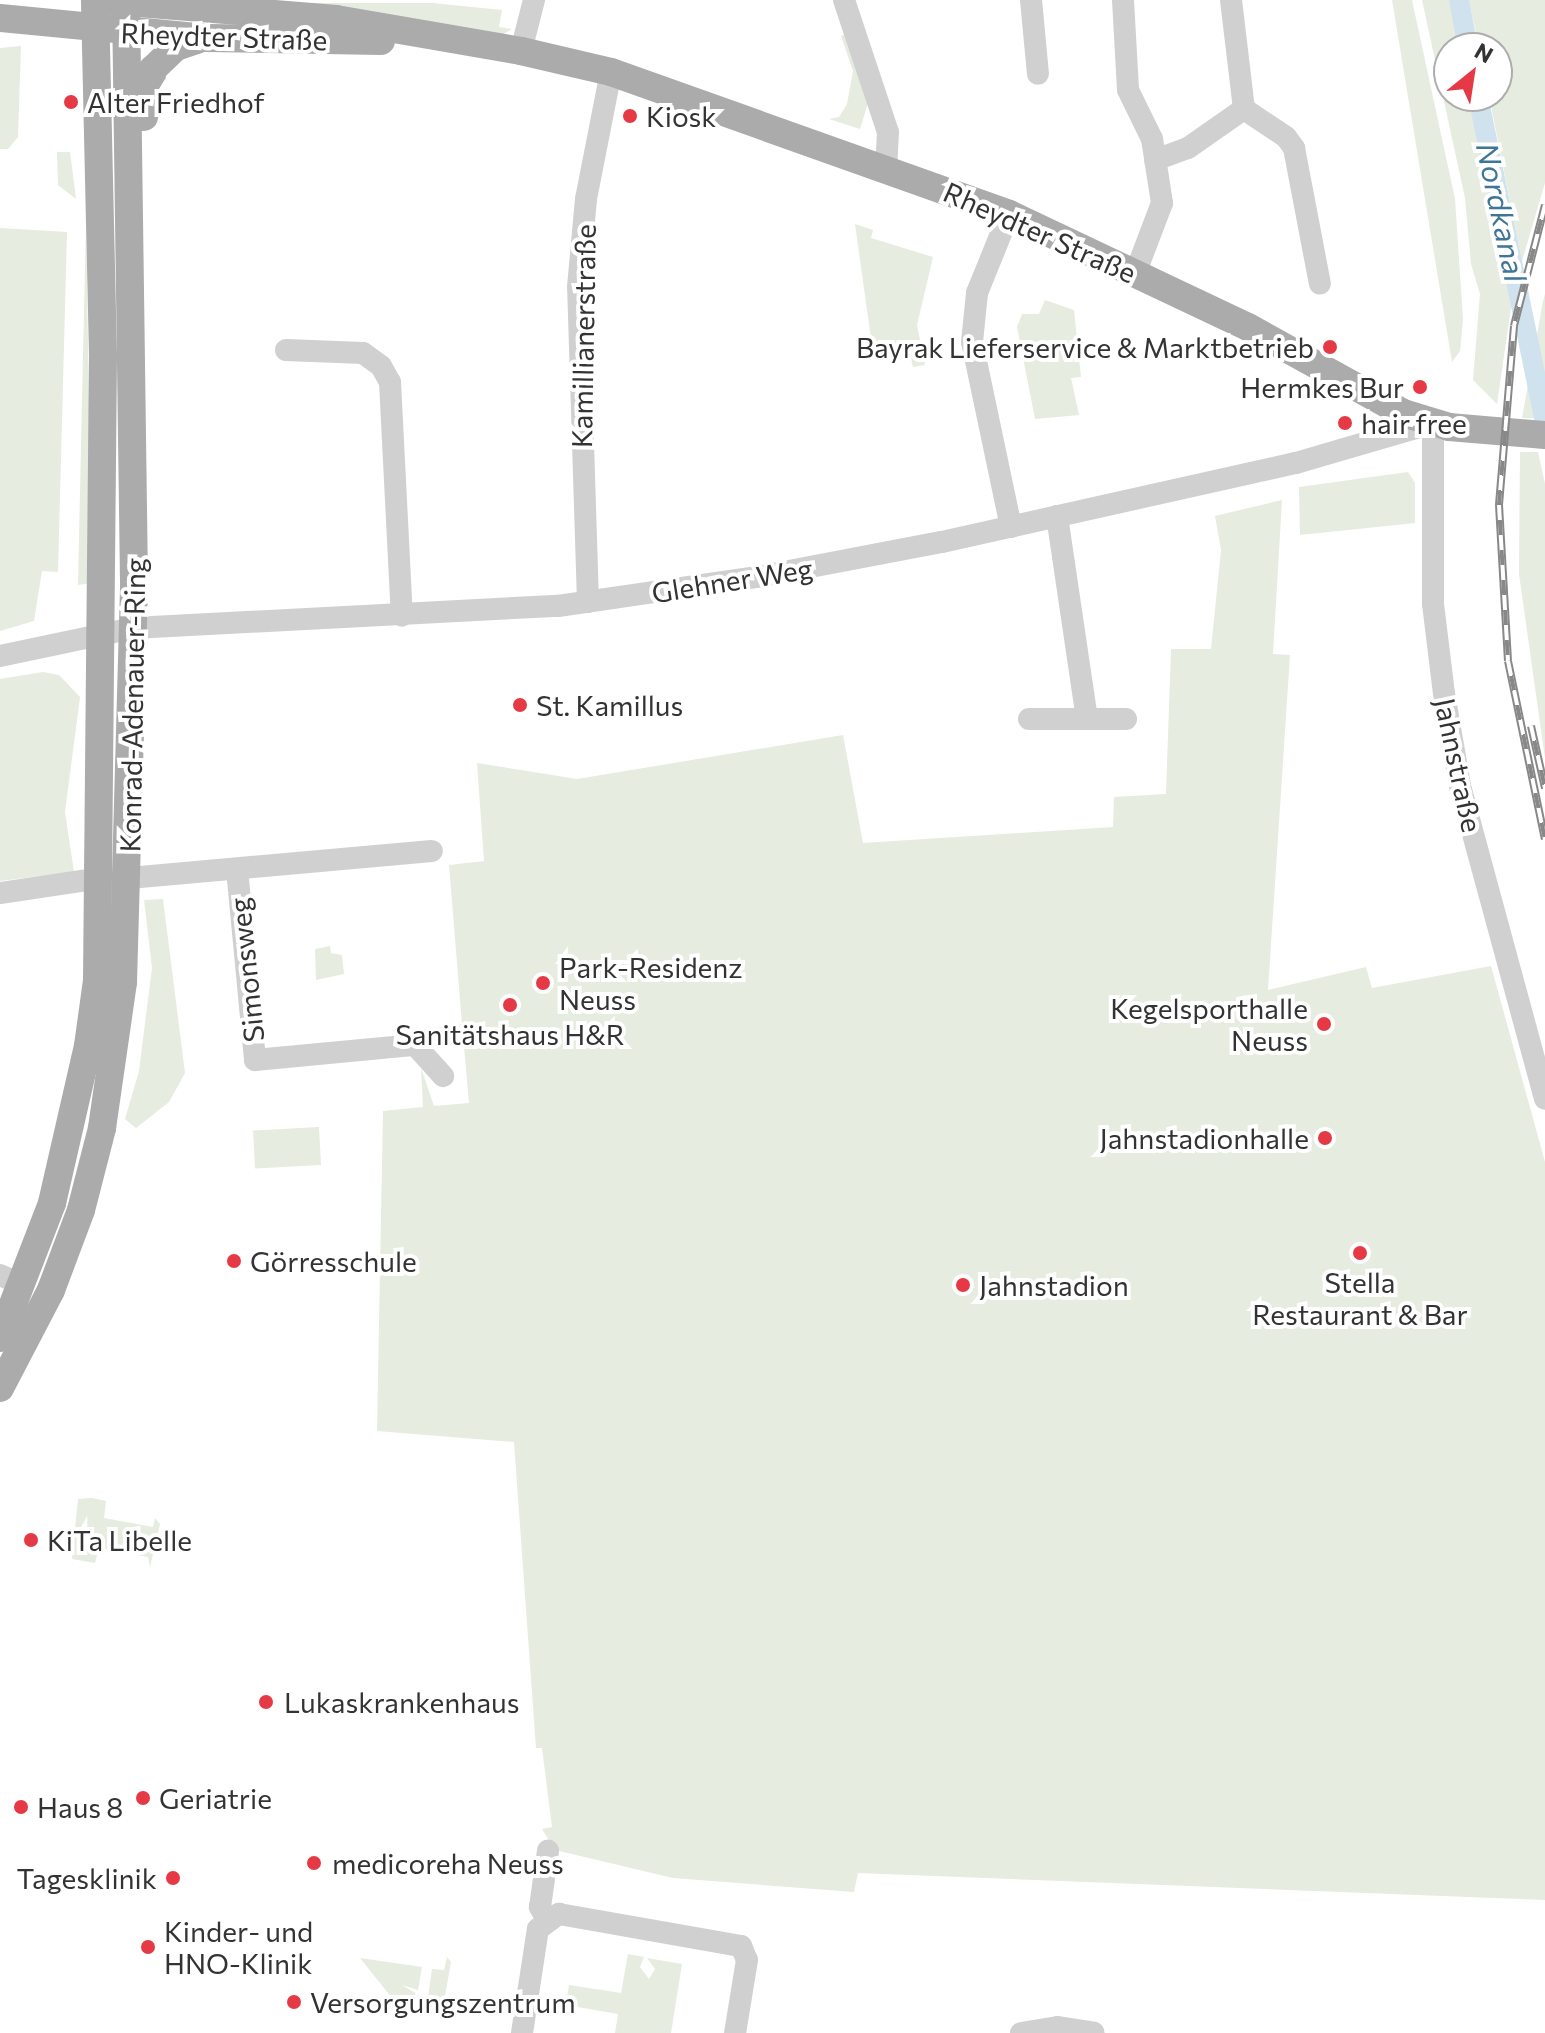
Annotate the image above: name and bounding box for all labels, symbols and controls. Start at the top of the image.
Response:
street label: Rheydter Straße [120,16,328,56]
north arrow [1433,32,1513,112]
text: N [1470,37,1498,68]
place label: Alter Friedhof [87,85,265,119]
marker: Alter Friedhof [62,93,80,111]
place label: Kiosk [646,99,716,133]
marker: Kiosk [621,107,639,125]
water label: Nordkanal [1470,139,1534,285]
street label: Rheydter Straße [939,175,1141,289]
street label: Kamillianerstraße [564,224,602,448]
place label: Bayrak Lieferservice & Marktbetrieb [856,330,1314,364]
marker: Bayrak Lieferservice & Marktbetrieb [1321,338,1339,356]
place label: Hermkes Bur [1240,370,1404,404]
marker: Hermkes Bur [1411,378,1429,396]
place label: hair free [1361,406,1467,440]
marker: hair free [1336,414,1354,432]
street label: Glehner Weg [649,551,815,609]
street label: Konrad-Adenauer-Ring [113,557,151,853]
place label: St. Kamillus [536,688,683,722]
street label: Jahnstraße [1428,695,1490,835]
marker: St. Kamillus [511,696,529,714]
street label: Simonsweg [222,896,270,1044]
place label: Park-Residenz Neuss [559,950,742,1016]
marker: Park-Residenz Neuss [534,974,552,992]
place label: Kegelsporthalle Neuss [1110,991,1308,1057]
marker: Sanitätshaus H&R [501,996,519,1014]
marker: Kegelsporthalle Neuss [1315,1015,1333,1033]
place label: Sanitätshaus H&R [395,1017,625,1051]
place label: Jahnstadionhalle [1100,1121,1309,1155]
marker: Jahnstadionhalle [1316,1129,1334,1147]
place label: Görresschule [250,1244,417,1278]
marker: Stella Restaurant & Bar [1351,1244,1369,1262]
marker: Görresschule [225,1252,243,1270]
place label: Stella Restaurant & Bar [1252,1265,1468,1331]
place label: Jahnstadion [979,1268,1129,1302]
marker: Jahnstadion [954,1276,972,1294]
place label: KiTa Libelle [47,1523,192,1557]
marker: KiTa Libelle [22,1531,40,1549]
place label: Lukaskrankenhaus [284,1685,519,1719]
marker: Lukaskrankenhaus [255,1691,277,1713]
place label: Geriatrie [159,1781,272,1815]
marker: Geriatrie [134,1789,152,1807]
place label: Haus 8 [37,1790,123,1824]
marker: Haus 8 [12,1798,30,1816]
place label: medicoreha Neuss [332,1846,564,1880]
marker: medicoreha Neuss [303,1852,325,1874]
place label: Tagesklinik [17,1861,157,1895]
marker: Tagesklinik [164,1869,182,1887]
place label: Kinder- und HNO-Klinik [164,1914,313,1980]
marker: Kinder- und HNO-Klinik [139,1938,157,1956]
place label: Versorgungszentrum [310,1985,576,2019]
marker: Versorgungszentrum [285,1993,303,2011]

